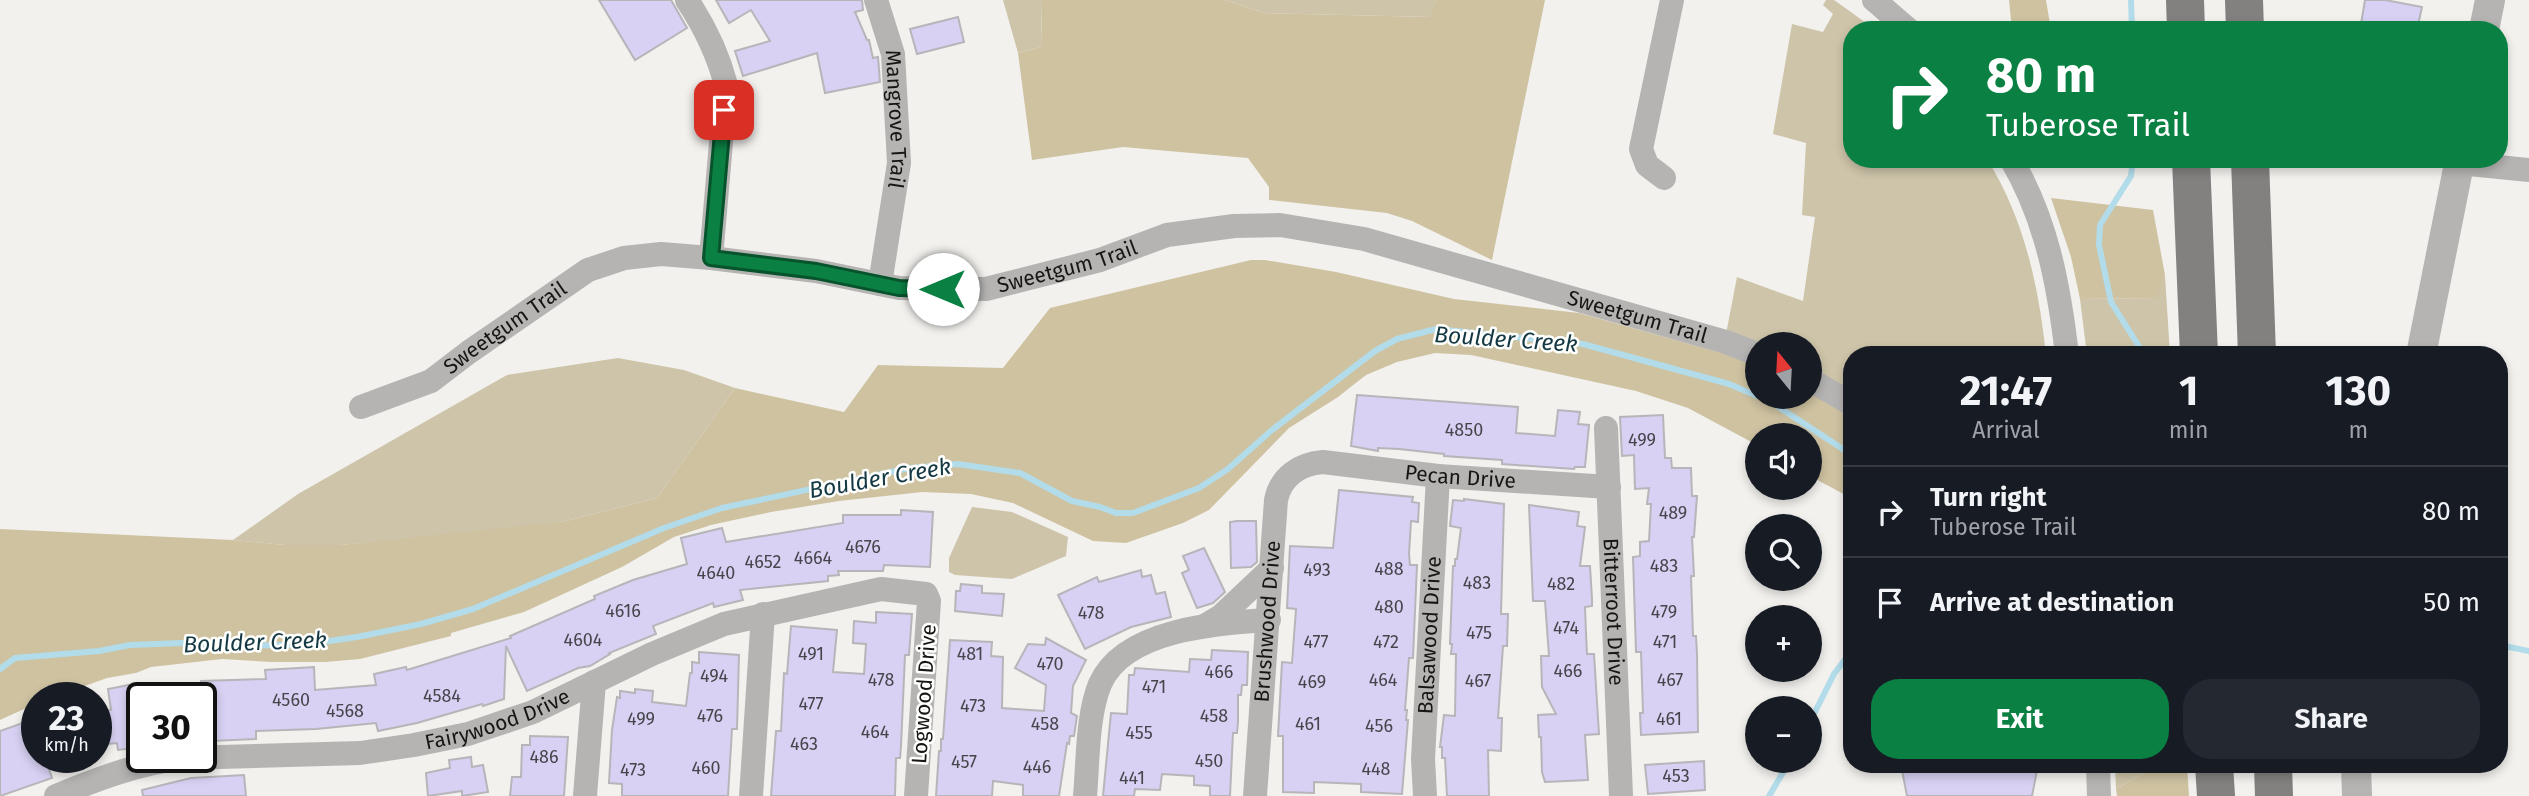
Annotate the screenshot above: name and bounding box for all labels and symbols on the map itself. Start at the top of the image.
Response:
street label: Mangrove Trail [880,49,912,190]
pin [694,80,754,140]
street label: Sweetgum Trail [994,234,1141,299]
position arrow [906,252,980,326]
street label: Sweetgum Trail [438,276,572,380]
street label: Sweetgum Trail [1564,285,1710,349]
water label: Boulder Creek [1433,320,1579,358]
north arrow [1745,332,1822,410]
house number: 4850 [1445,419,1483,441]
house number: 499 [1628,429,1656,451]
water label: Boulder Creek [807,452,953,504]
street label: Pecan Drive [1403,459,1517,494]
house number: 489 [1659,502,1687,524]
house number: 4676 [845,536,881,558]
street label: Bitterroot Drive [1597,538,1629,686]
street label: Brushwood Drive [1249,540,1286,703]
house number: 4664 [794,547,833,569]
house number: 4652 [745,551,781,573]
house number: 483 [1650,555,1678,577]
street label: Balsawood Drive [1412,556,1447,715]
house number: 488 [1374,558,1404,580]
house number: 493 [1303,559,1331,581]
house number: 4640 [697,562,735,584]
house number: 483 [1463,572,1491,594]
house number: 482 [1547,573,1575,595]
house number: 480 [1374,596,1404,618]
house number: 4616 [605,600,641,622]
house number: 479 [1651,601,1677,623]
house number: 478 [1078,602,1104,624]
house number: 474 [1553,617,1579,639]
house number: 475 [1466,622,1492,644]
street label: Logwood Drive [906,623,942,765]
water label: Boulder Creek [183,626,327,658]
house number: 4604 [564,629,603,651]
house number: 477 [1303,631,1329,653]
house number: 472 [1373,631,1399,653]
house number: 471 [1653,631,1677,653]
house number: 491 [798,643,824,665]
house number: 481 [957,643,983,665]
house number: 470 [1037,653,1063,675]
house number: 466 [1554,660,1582,682]
house number: 466 [1205,661,1233,683]
house number: 494 [700,665,728,687]
house number: 478 [868,669,894,691]
house number: 464 [1369,669,1398,691]
house number: 467 [1657,669,1683,691]
house number: 467 [1465,670,1491,692]
house number: 469 [1298,671,1326,693]
house number: 471 [1142,676,1166,698]
speed limit sign: 30 [126,682,217,773]
street label: Fairywood Drive [423,683,574,755]
house number: 4584 [423,685,461,707]
house number: 4560 [272,689,310,711]
house number: 477 [798,693,824,715]
house number: 473 [960,695,986,717]
house number: 4568 [326,700,364,722]
house number: 476 [697,705,723,727]
house number: 458 [1200,705,1228,727]
house number: 499 [627,708,655,730]
house number: 461 [1656,708,1682,730]
house number: 458 [1031,713,1059,735]
house number: 461 [1295,713,1321,735]
house number: 456 [1365,715,1393,737]
house number: 464 [861,721,890,743]
house number: 455 [1125,722,1153,744]
house number: 463 [790,733,818,755]
house number: 486 [529,746,559,768]
house number: 450 [1195,750,1223,772]
house number: 457 [951,751,977,773]
house number: 446 [1023,756,1051,778]
house number: 460 [691,757,721,779]
house number: 448 [1361,758,1391,780]
house number: 473 [620,759,646,781]
house number: 453 [1662,765,1690,787]
house number: 441 [1119,767,1145,789]

